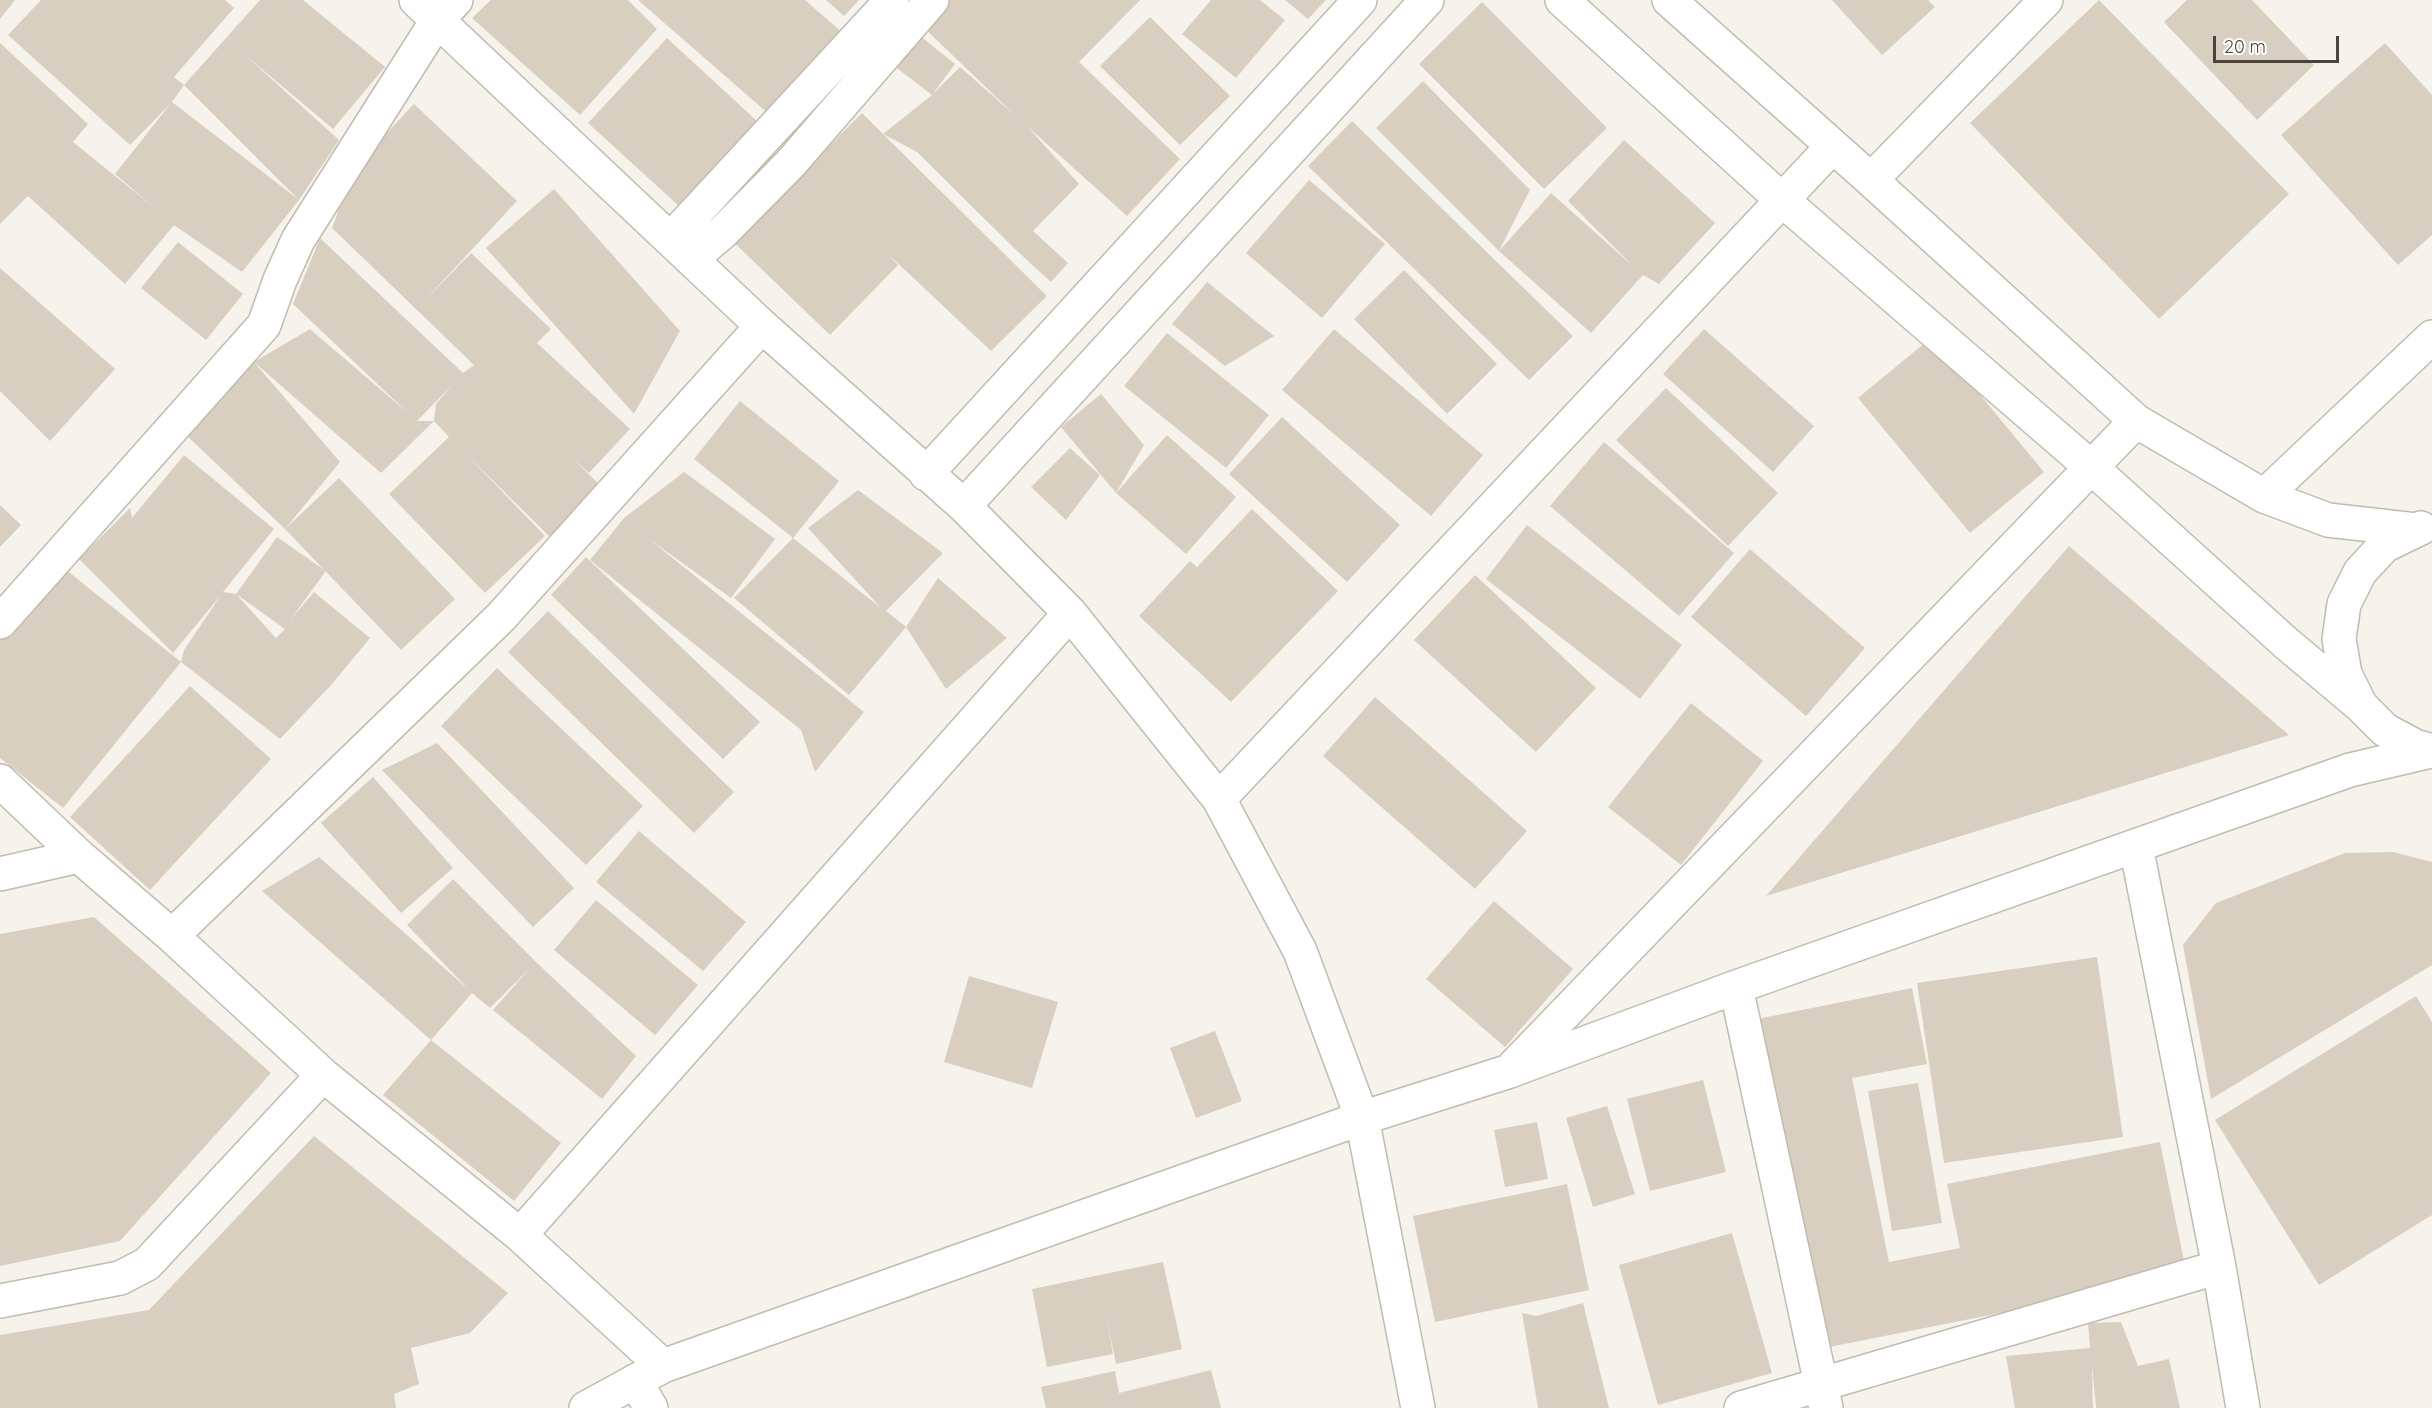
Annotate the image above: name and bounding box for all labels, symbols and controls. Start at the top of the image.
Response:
scale bar [2216,24,2342,62]
text: 20 m [2224,35,2266,58]

